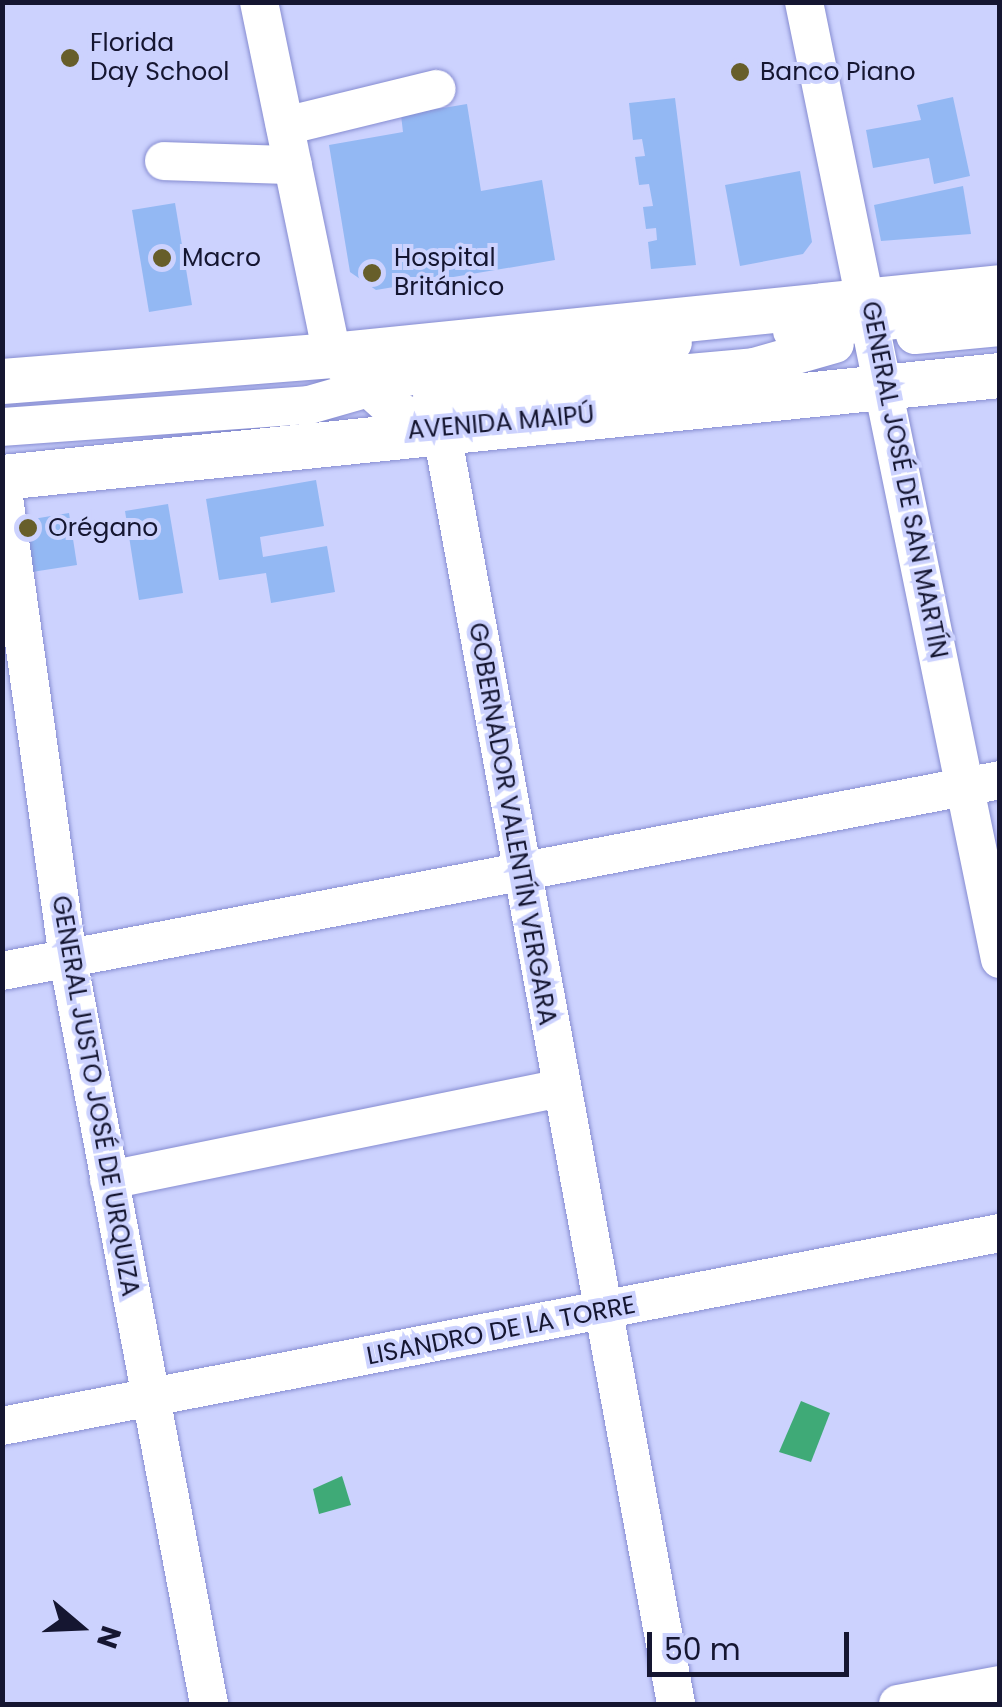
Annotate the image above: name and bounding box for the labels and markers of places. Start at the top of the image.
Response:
place label: Florida Day School [90,29,229,88]
marker: Florida Day School [59,47,81,69]
place label: Banco Piano [760,57,916,87]
marker: Banco Piano [729,61,751,83]
place label: Macro [182,243,261,273]
place label: Hospital Británico [394,244,504,303]
marker: Macro [151,247,173,269]
marker: Hospital Británico [359,260,385,286]
place label: Orégano [48,513,158,543]
marker: Orégano [17,517,39,539]

